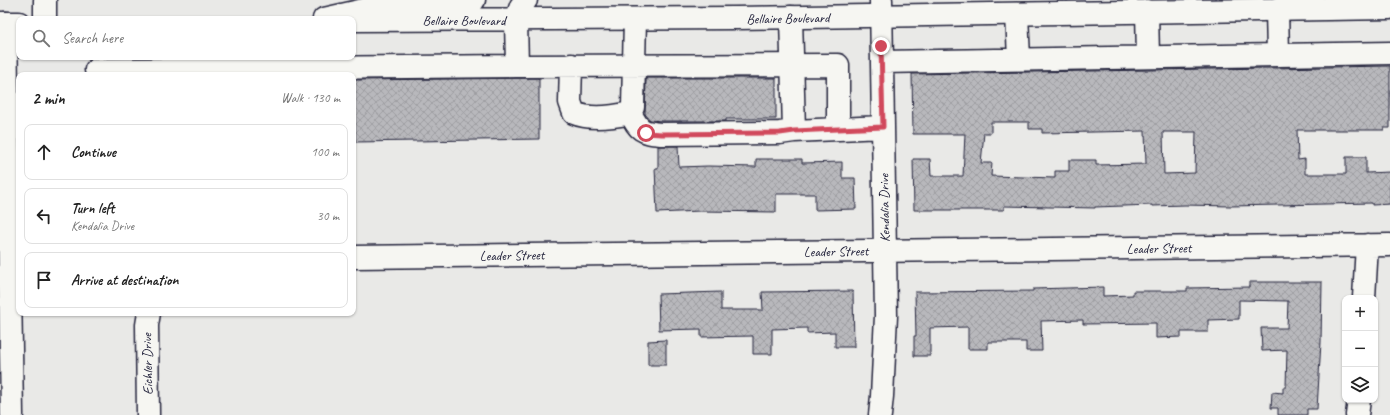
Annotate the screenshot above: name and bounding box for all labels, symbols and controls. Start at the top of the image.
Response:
street label: Bellaire Boulevard [746,9,832,28]
street label: Bellaire Boulevard [422,12,508,29]
search box [16,16,356,60]
icon: search [30,27,52,49]
text: Search here [62,29,123,48]
route end [872,37,890,55]
text: 2 min [32,88,65,109]
text: Walk · 130 m [281,90,340,106]
route start [637,124,655,142]
icon: ahead [33,141,55,163]
text: Continue [71,143,116,162]
text: 100 m [311,144,339,160]
street label: Kendalia Drive [875,172,894,242]
text: Turn left [71,199,114,218]
icon: left [33,205,55,227]
text: 30 m [317,208,339,224]
text: Kendalia Drive [71,218,134,234]
street label: Leader Street [1126,239,1193,258]
street label: Leader Street [803,242,870,261]
street label: Leader Street [479,246,546,265]
icon: arrive [33,269,55,291]
text: Arrive at destination [71,271,178,290]
map controls [1342,295,1378,403]
button: + [1342,295,1378,331]
button: − [1342,331,1378,367]
street label: Eichler Drive [138,332,157,395]
button: layers [1342,367,1378,403]

